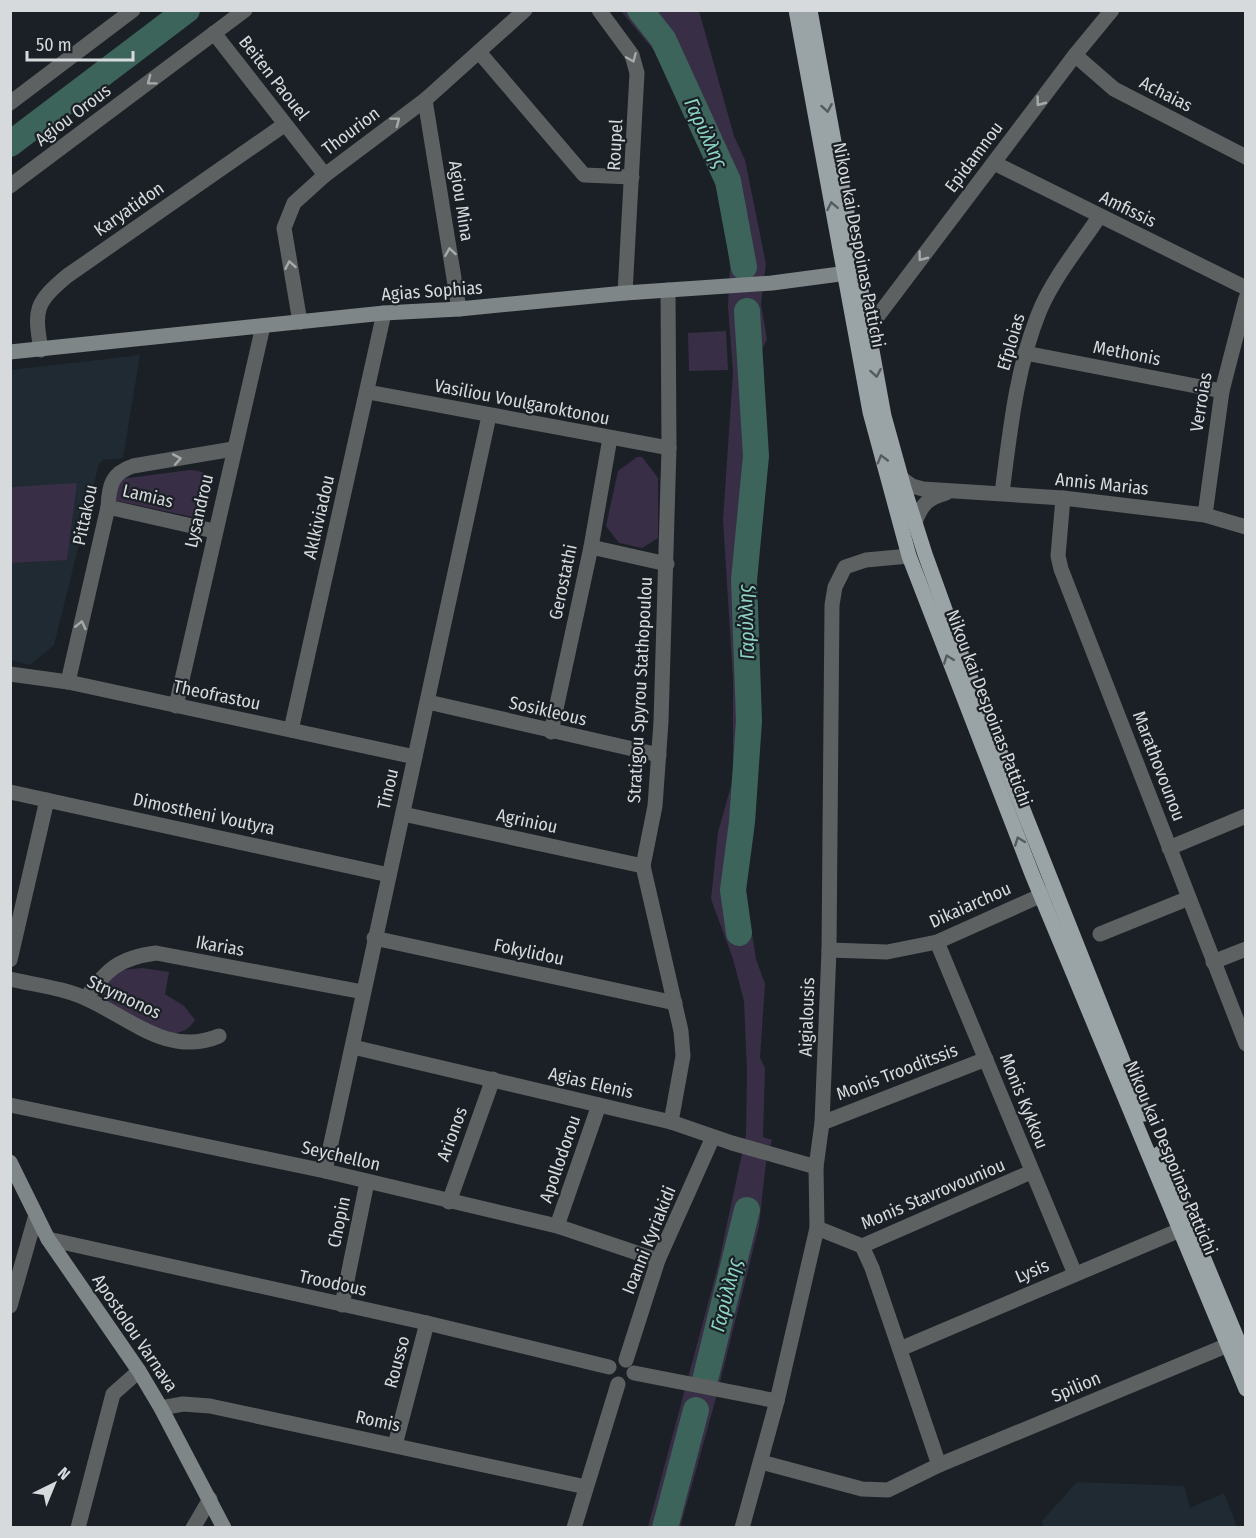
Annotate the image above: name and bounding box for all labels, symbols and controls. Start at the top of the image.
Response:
scale bar [27,24,134,62]
street label: Beiten Paouel [234,31,314,125]
text: 50 m [36,34,72,56]
one-way arrow [625,52,637,63]
street label: Achaias [1136,71,1196,117]
one-way arrow [146,74,157,85]
street label: Agiou Orous [31,79,115,151]
water label: Γαρύλλης [679,94,733,173]
one-way arrow [1036,95,1047,106]
street label: Thourion [318,102,384,160]
one-way arrow [821,104,833,113]
street label: Epidamnou [940,117,1008,197]
one-way arrow [390,118,401,129]
street label: Roupel [603,118,627,171]
street label: Nikou kai Despoinas Pattichi [828,141,890,349]
street label: Agiou Mina [444,159,478,243]
street label: Karyatidon [90,177,168,241]
street label: Amfissis [1096,186,1160,232]
one-way arrow [826,201,839,211]
one-way arrow [444,247,456,256]
one-way arrow [919,251,930,262]
one-way arrow [284,260,297,270]
street label: Agias Sophias [381,276,484,306]
street label: Efploias [992,311,1030,373]
street label: Methonis [1091,336,1163,370]
one-way arrow [869,367,882,377]
street label: Verroias [1185,370,1217,433]
street label: Vasiliou Voulgaroktonou [432,374,612,430]
one-way arrow [172,453,181,465]
one-way arrow [877,454,889,465]
street label: Annis Marias [1054,468,1150,500]
street label: Lysandrou [180,472,218,550]
street label: Aklkiviadou [299,473,339,561]
street label: Lamias [120,479,176,513]
street label: Pittakou [68,483,102,547]
street label: Gerostathi [544,542,582,622]
street label: Stratigou Spyrou Stathopoulou [623,576,657,804]
water label: Γαρύλλης [733,583,759,660]
street label: Nikou kai Despoinas Pattichi [941,607,1037,809]
one-way arrow [73,620,86,630]
one-way arrow [943,654,956,665]
street label: Theofrastou [172,675,262,715]
street label: Sosikleous [507,691,589,731]
street label: Marathovounou [1128,708,1190,824]
street label: Tinou [373,766,403,812]
street label: Dimostheni Voutyra [131,788,277,840]
street label: Agriniou [495,804,559,838]
one-way arrow [1014,836,1026,847]
street label: Dikaiarchou [926,877,1014,933]
street label: Ikarias [194,931,246,961]
street label: Fokylidou [492,934,566,970]
street label: Strymonos [84,970,165,1024]
street label: Aigialousis [795,977,819,1057]
street label: Monis Trooditssis [833,1039,961,1105]
street label: Monis Kykkou [995,1050,1053,1152]
street label: Nikou kai Despoinas Pattichi [1120,1058,1222,1258]
street label: Agias Elenis [546,1063,636,1104]
street label: Arionos [432,1103,472,1164]
street label: Apollodorou [535,1112,585,1206]
street label: Seychellon [299,1136,383,1176]
street label: Monis Stavrovouniou [858,1154,1008,1234]
street label: Ioanni Kyriakidi [617,1183,681,1297]
street label: Chopin [323,1195,355,1249]
street label: Lysis [1012,1254,1053,1288]
water label: Γαρύλλης [705,1255,747,1334]
street label: Troodous [297,1265,369,1301]
street label: Apostolou Varnava [88,1270,183,1396]
street label: Rousso [380,1334,414,1390]
street label: Spilion [1048,1367,1104,1407]
street label: Romis [354,1406,403,1437]
north arrow [24,1454,84,1514]
text: N [54,1463,74,1484]

